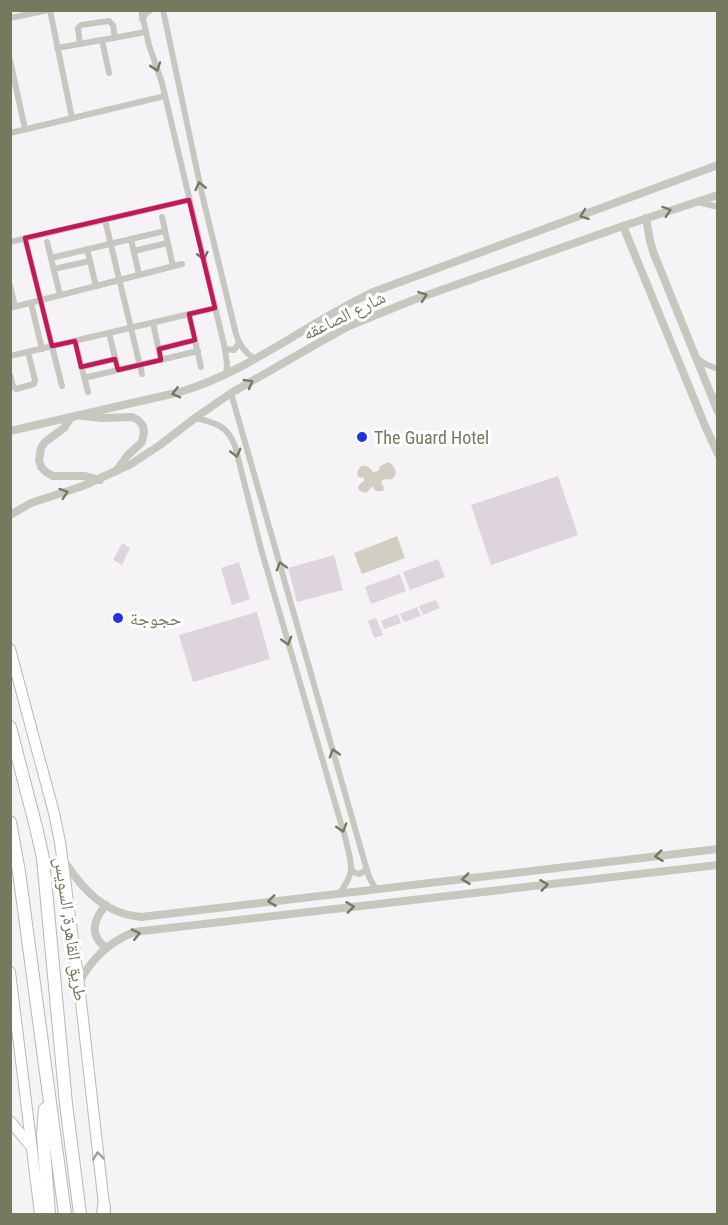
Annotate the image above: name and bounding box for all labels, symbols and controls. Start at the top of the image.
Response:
one-way arrow [149,61,162,72]
one-way arrow [195,182,208,192]
one-way arrow [661,206,672,219]
one-way arrow [579,207,590,220]
one-way arrow [195,251,208,261]
street label: شارع الصاعقه [299,286,389,345]
one-way arrow [417,291,428,304]
one-way arrow [243,379,253,390]
one-way arrow [171,385,181,398]
place label: The Guard Hotel [374,427,489,448]
marker: The Guard Hotel [355,430,369,444]
one-way arrow [229,447,241,458]
one-way arrow [58,487,69,500]
one-way arrow [276,561,288,572]
place label: حجوجة [130,608,181,629]
marker: حجوجة [111,611,125,625]
one-way arrow [280,635,292,646]
one-way arrow [329,748,342,758]
one-way arrow [335,822,347,833]
one-way arrow [655,849,664,861]
street label: طريق القاهرة, السويس [50,856,91,1002]
one-way arrow [461,872,470,884]
one-way arrow [539,879,548,892]
one-way arrow [267,894,277,907]
one-way arrow [345,902,354,914]
one-way arrow [130,928,140,941]
one-way arrow [92,1152,105,1161]

